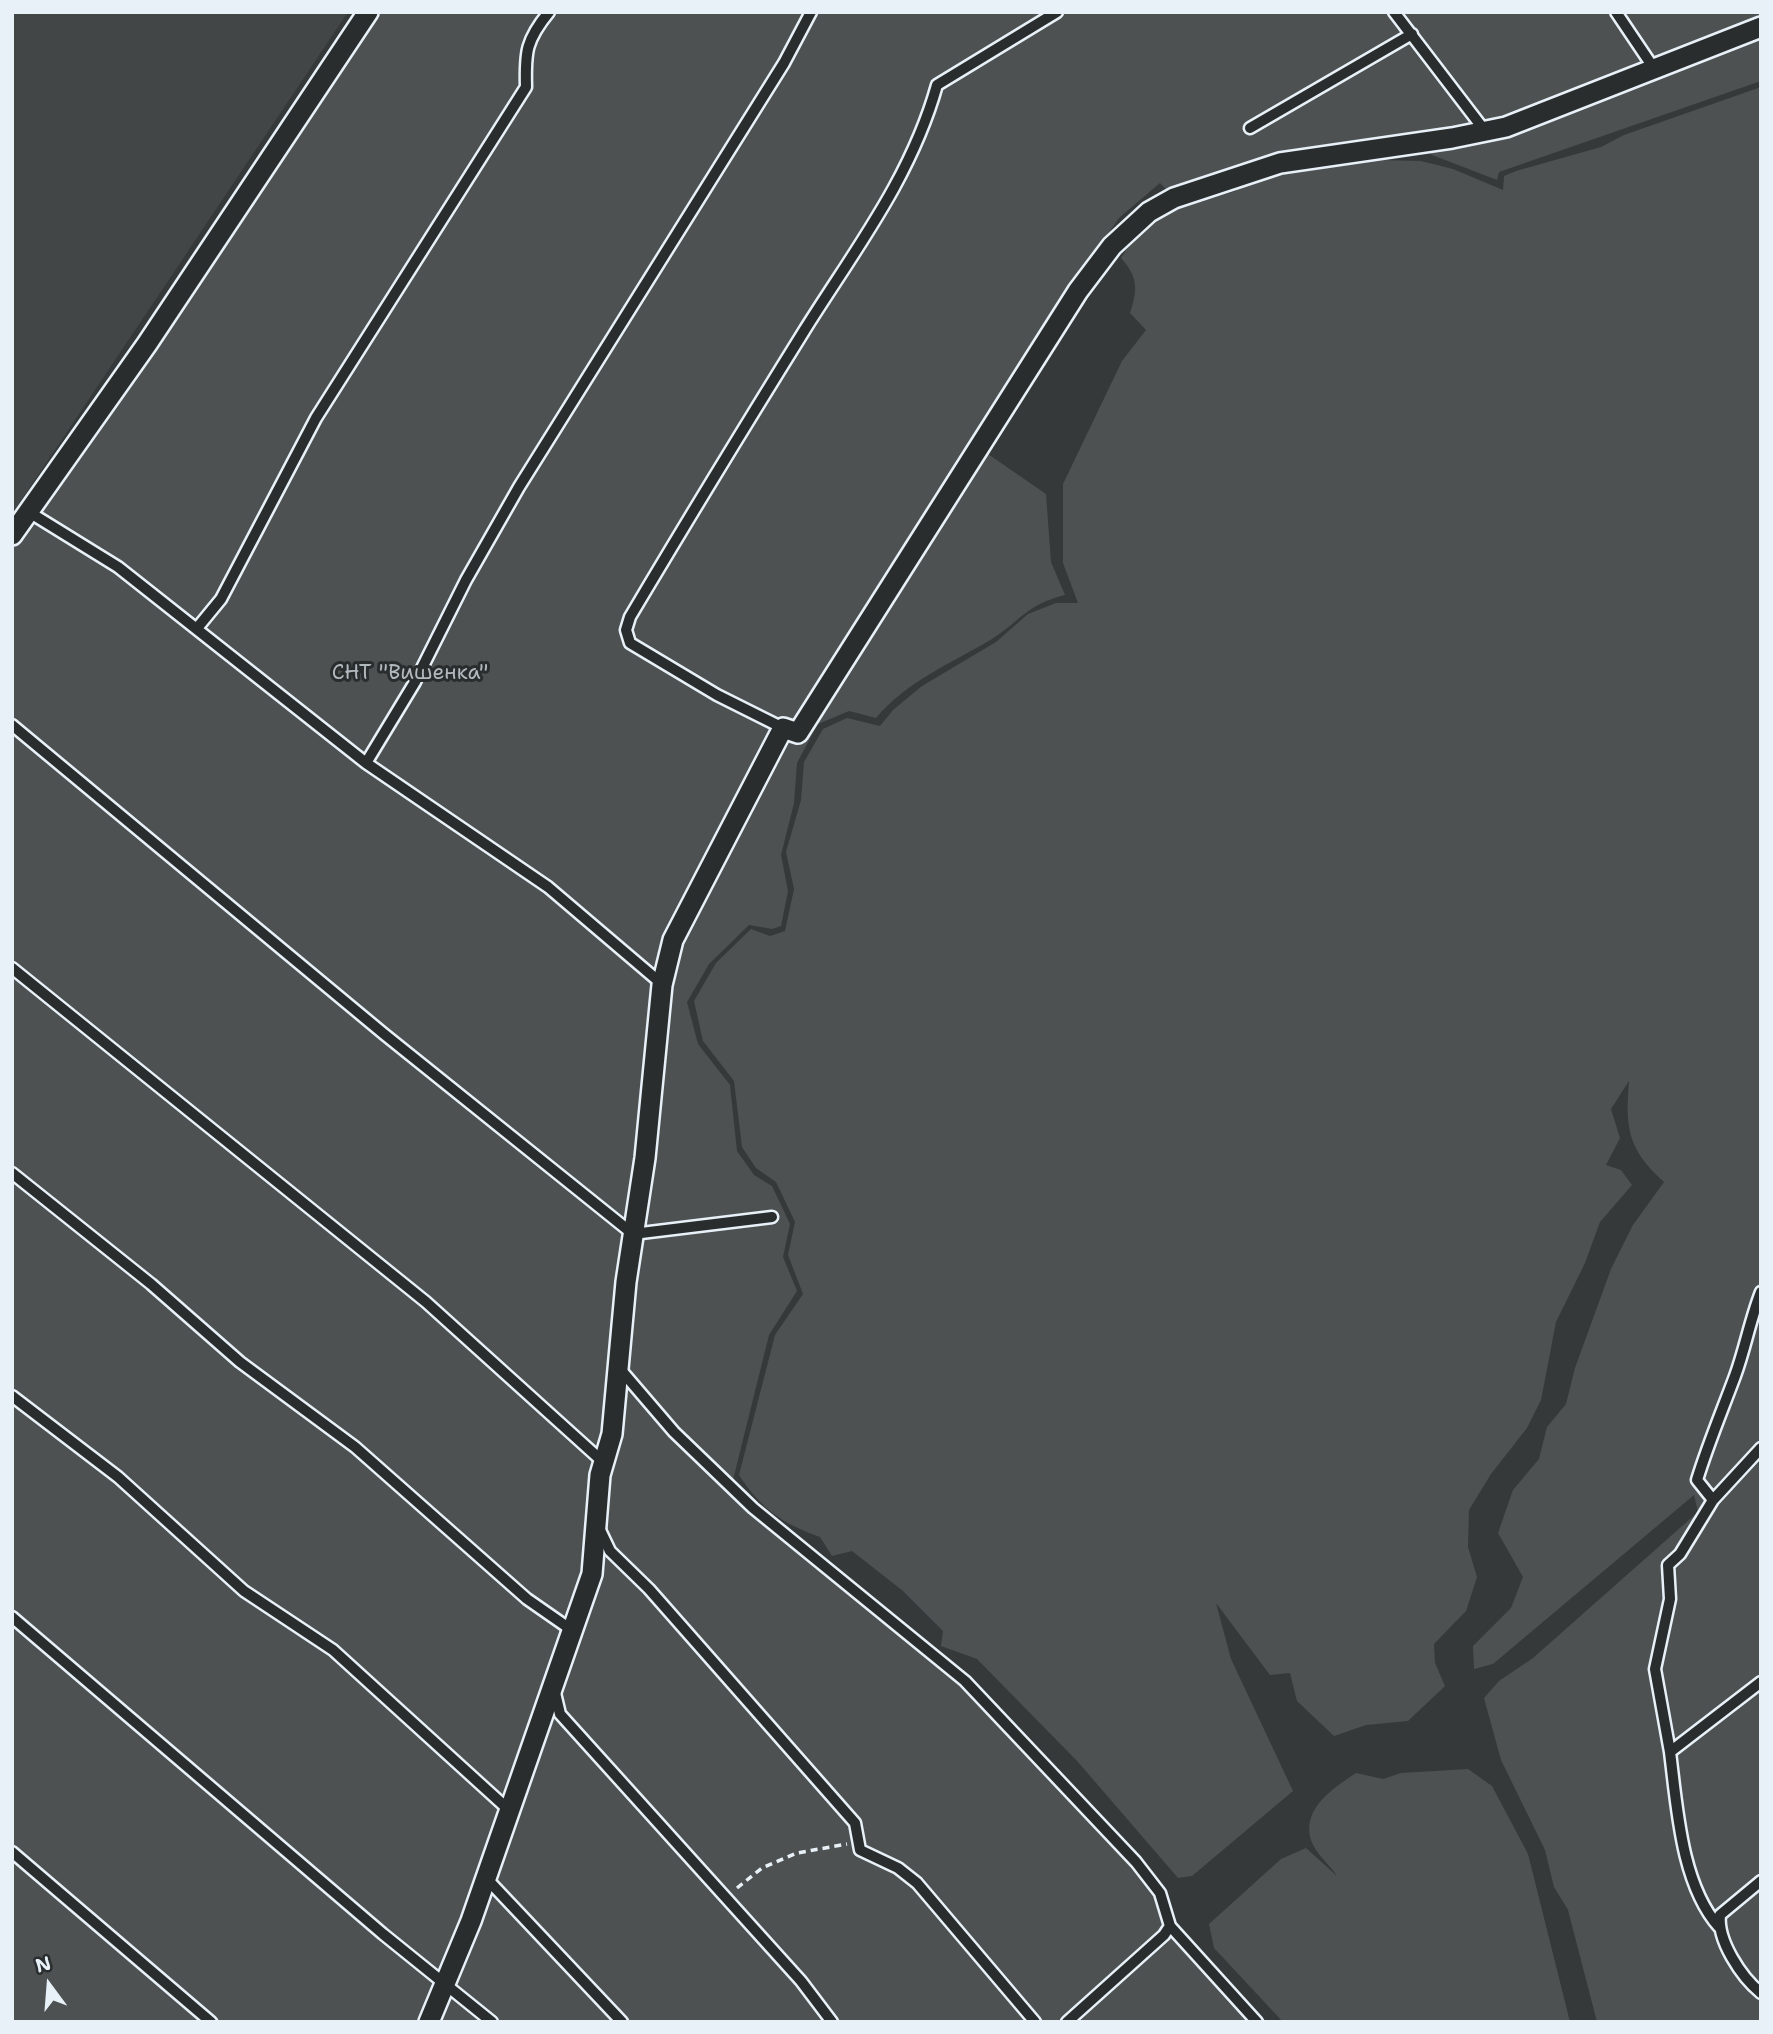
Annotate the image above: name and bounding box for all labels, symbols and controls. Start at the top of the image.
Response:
park label: СНТ "Вишенка" [332,661,488,687]
north arrow [14,1950,84,2020]
text: N [32,1950,54,1978]

